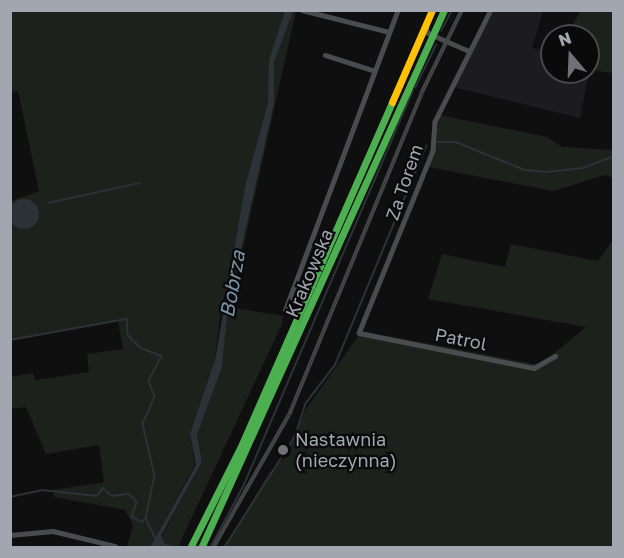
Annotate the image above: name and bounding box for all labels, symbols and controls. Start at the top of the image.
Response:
north arrow [540,24,600,84]
text: N [556,27,574,50]
street label: Za Torem [381,141,427,223]
street label: Krakowska [281,225,337,321]
water label: Bobrza [214,249,250,319]
street label: Patrol [433,323,489,355]
place label: Nastawnia (nieczynna) [295,429,397,472]
marker: Nastawnia (nieczynna) [276,443,290,457]

